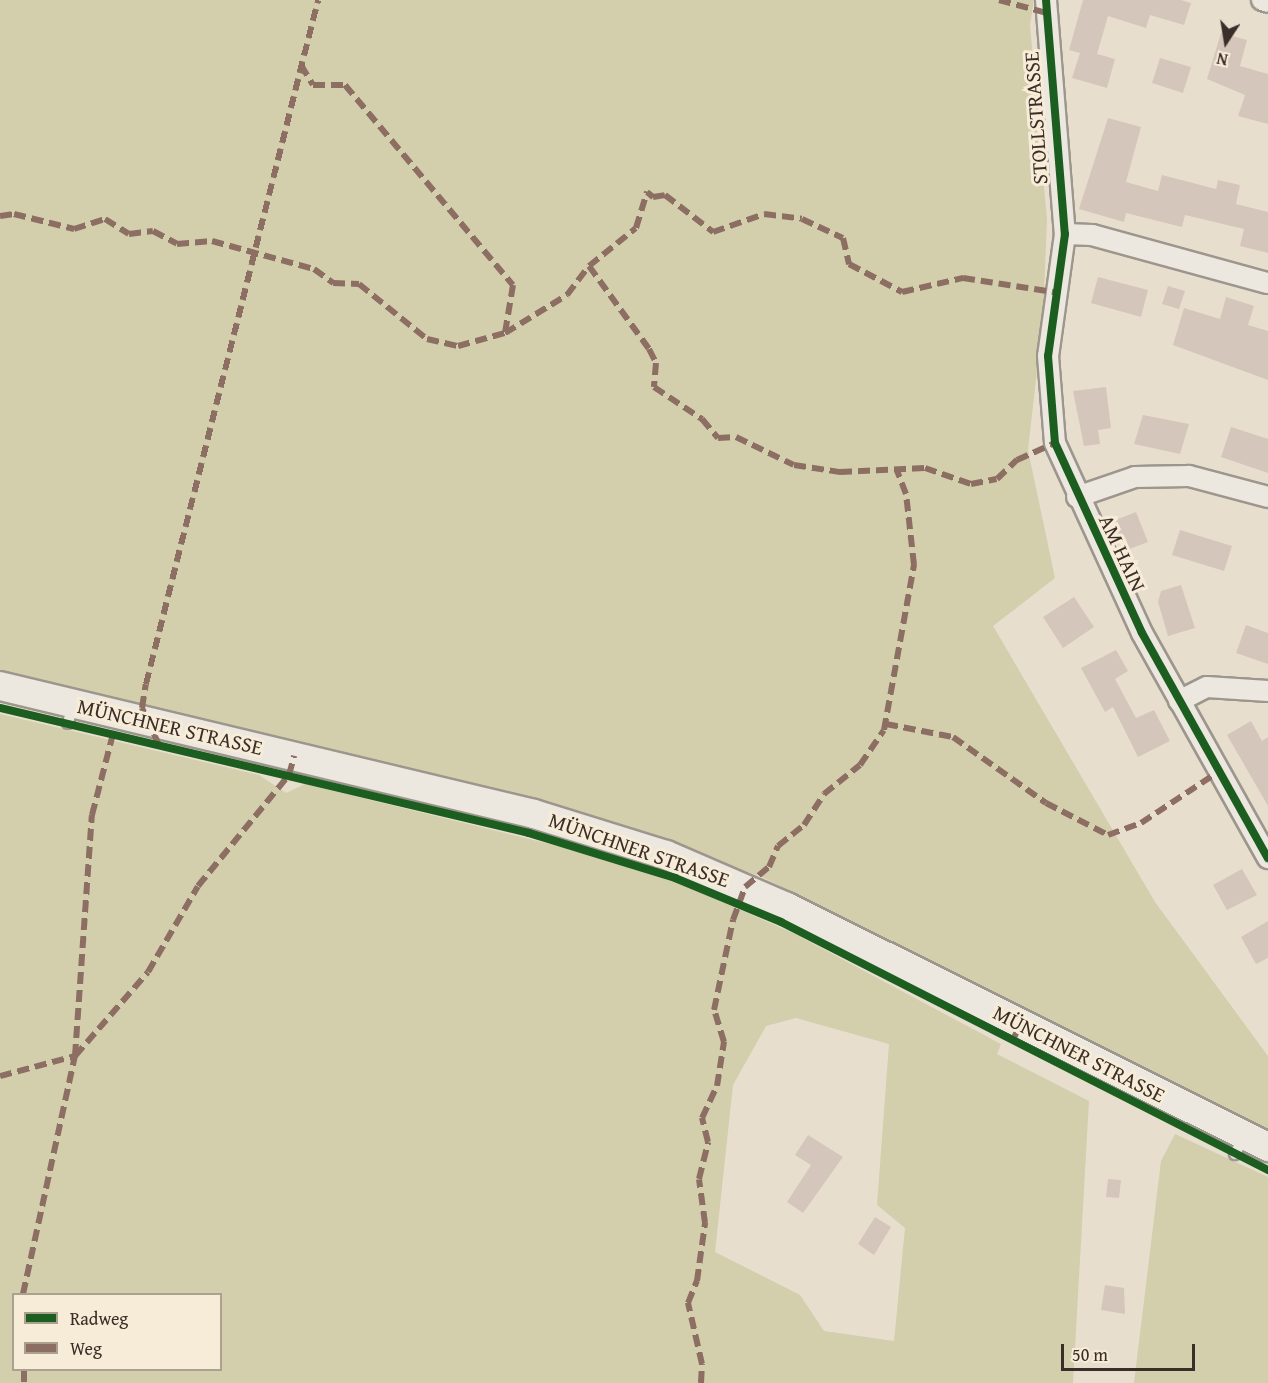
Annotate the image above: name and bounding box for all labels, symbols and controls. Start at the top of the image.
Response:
north arrow [1196,12,1256,72]
text: N [1215,47,1230,72]
street label: STOLLSTRASSE [1019,51,1053,185]
street label: AM HAIN [1093,511,1151,595]
street label: MÜNCHNER STRASSE [75,693,265,761]
street label: MÜNCHNER STRASSE [545,807,733,893]
street label: MÜNCHNER STRASSE [989,1000,1169,1108]
legend [12,1293,222,1371]
text: Radweg [70,1305,128,1332]
scale bar [1064,1332,1198,1370]
text: Weg [70,1335,102,1362]
text: 50 m [1072,1341,1108,1368]

